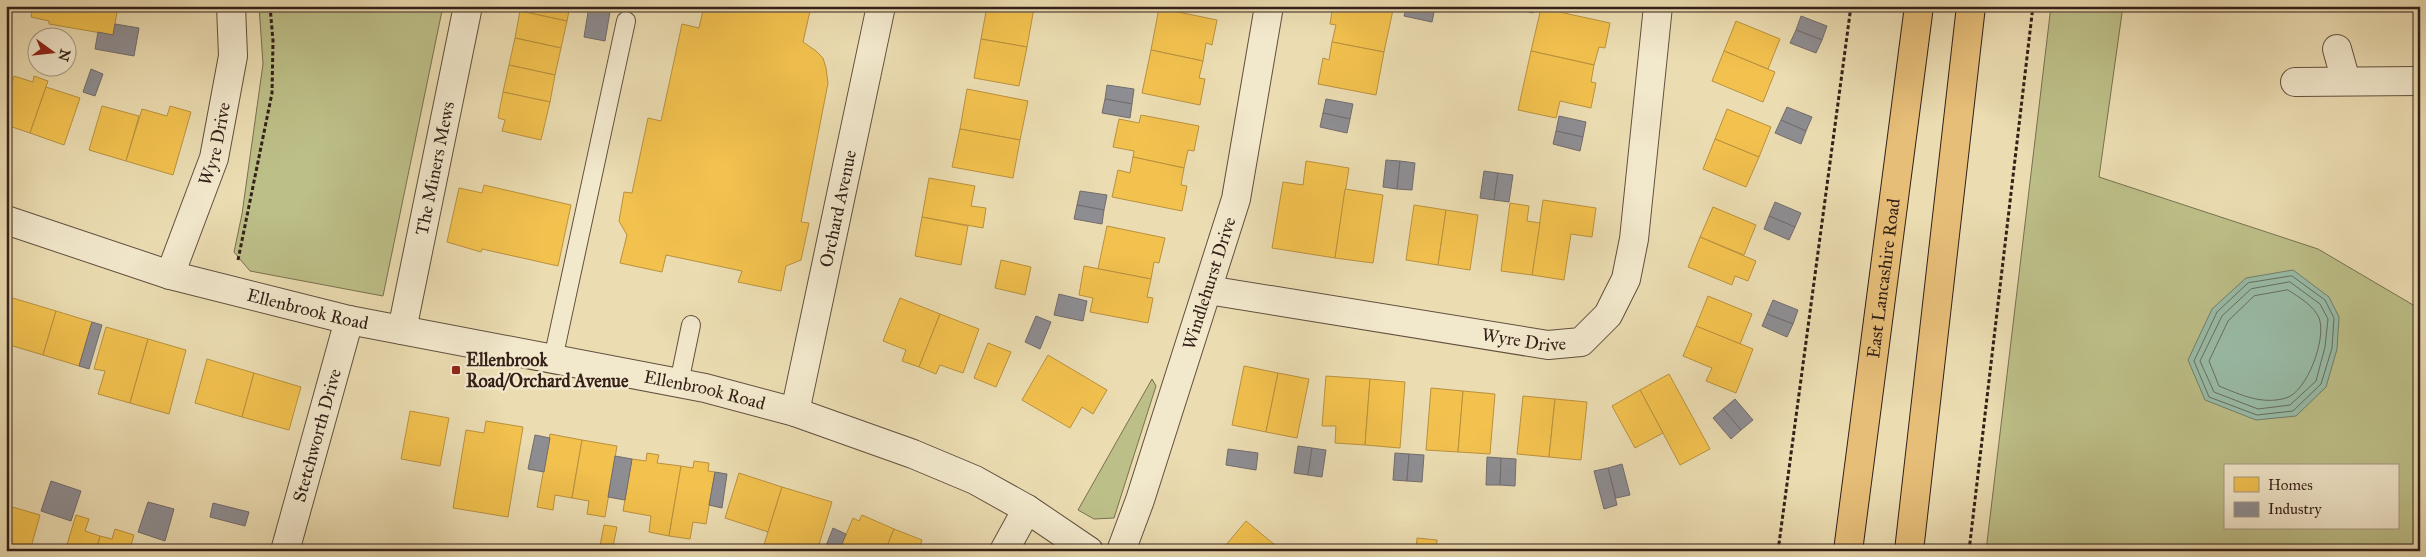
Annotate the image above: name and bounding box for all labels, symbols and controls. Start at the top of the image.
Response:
north arrow [28,28,78,78]
text: N [54,47,74,63]
street label: Wyre Drive [194,100,235,189]
street label: The Miners Mews [411,100,459,237]
street label: Orchard Avenue [815,148,861,269]
street label: East Lancashire Road [1862,197,1905,360]
street label: Windlehurst Drive [1178,214,1241,352]
street label: Ellenbrook Road [245,284,370,334]
street label: Wyre Drive [1480,323,1567,356]
place label: Ellenbrook Road/Orchard Avenue [466,349,629,392]
marker: Ellenbrook Road/Orchard Avenue [450,364,462,376]
street label: Stetchworth Drive [288,366,346,505]
street label: Ellenbrook Road [642,366,768,415]
legend [2224,464,2398,530]
text: Homes [2268,476,2313,494]
text: Industry [2268,500,2322,518]

